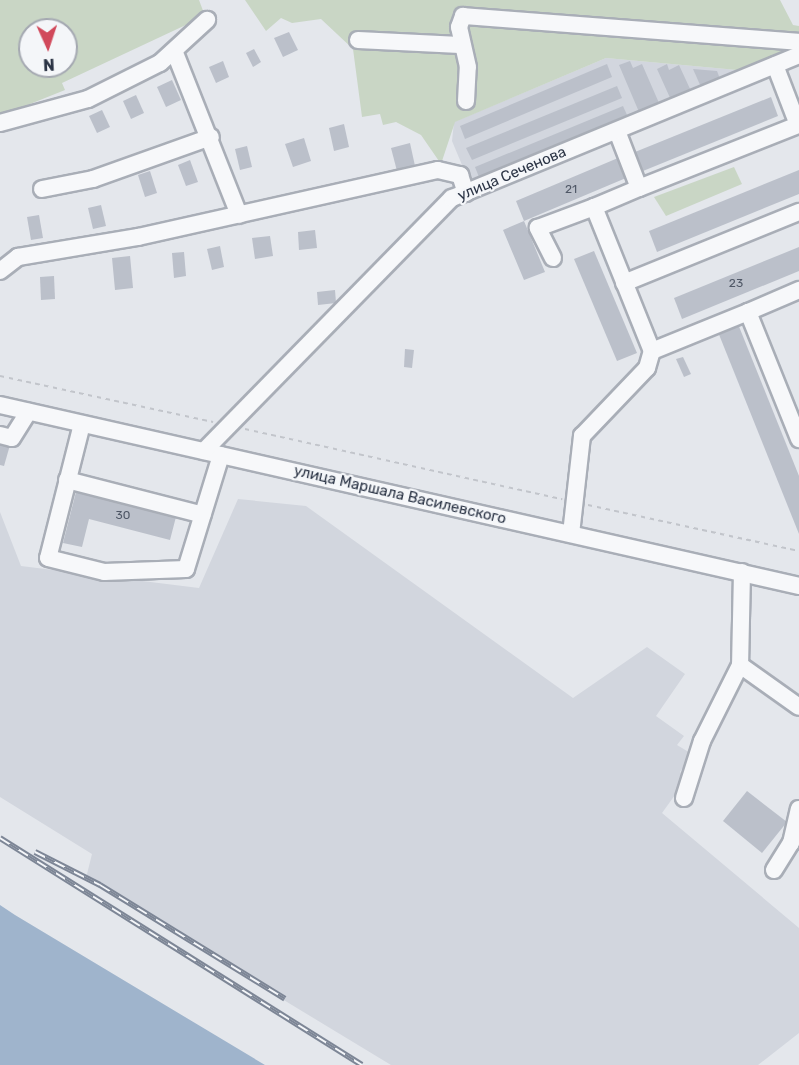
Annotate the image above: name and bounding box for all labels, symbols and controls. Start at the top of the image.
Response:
north arrow [18,18,78,78]
text: N [43,55,55,74]
street label: улица Сеченова [455,143,569,205]
house number: 21 [565,183,577,197]
house number: 23 [729,277,743,291]
street label: улица Маршала Василевского [292,462,508,528]
house number: 30 [116,509,130,523]

